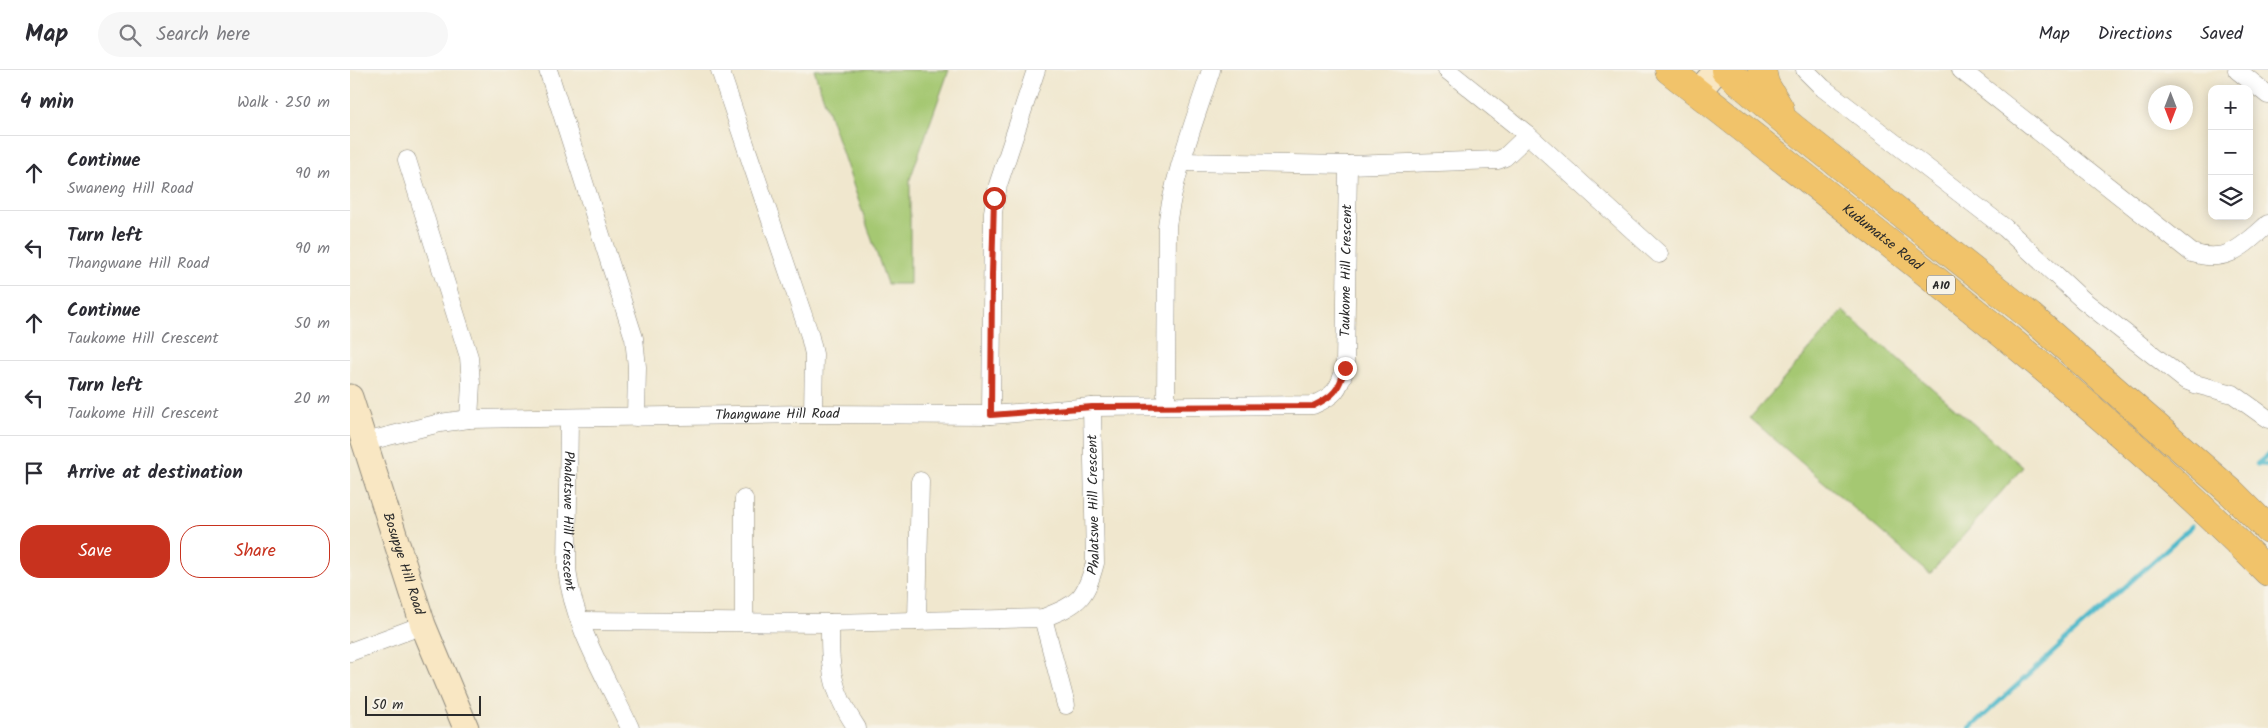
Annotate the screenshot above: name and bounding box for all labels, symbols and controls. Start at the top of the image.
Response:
search box [98,12,448,57]
text: Map [25,15,68,54]
text: Search here [156,20,250,50]
text: Map [2038,20,2070,49]
text: Directions [2098,20,2172,49]
text: Saved [2200,20,2243,49]
icon: search [116,21,144,49]
north arrow [2148,85,2193,130]
map controls [2208,85,2253,220]
button: + [2208,85,2253,130]
text: 4 min [20,86,74,119]
text: Walk · 250 m [237,90,330,115]
button: − [2208,130,2253,175]
text: Continue [67,146,140,176]
icon: ahead [20,159,48,187]
text: 90 m [295,161,330,186]
button: layers [2208,175,2253,220]
text: Swaneng Hill Road [67,176,193,201]
route start [983,187,1006,210]
street label: Kudumatse Road [1837,198,1928,277]
street label: Taukome Hill Crescent [1334,203,1358,337]
text: Turn left [67,221,142,251]
icon: left [20,234,48,262]
text: 90 m [295,236,330,261]
text: Thangwane Hill Road [67,251,209,276]
road number: A10 [1927,276,1955,294]
text: Continue [67,296,140,326]
icon: ahead [20,309,48,337]
text: 50 m [294,311,330,336]
text: Taukome Hill Crescent [67,326,219,351]
route end [1334,357,1357,380]
text: Turn left [67,371,142,401]
icon: left [20,384,48,412]
text: 20 m [294,386,330,411]
text: Taukome Hill Crescent [67,401,219,426]
street label: Thangwane Hill Road [715,403,841,426]
street label: Phalatswe Hill Crescent [1081,434,1106,578]
street label: Phalatswe Hill Crescent [556,451,582,594]
text: Arrive at destination [67,458,243,488]
icon: arrive [20,459,48,487]
street label: Bosupye Hill Road [377,510,430,619]
button: Save [20,525,170,578]
button: Share [180,525,330,578]
scale bar [365,693,481,716]
text: 50 m [372,694,403,716]

